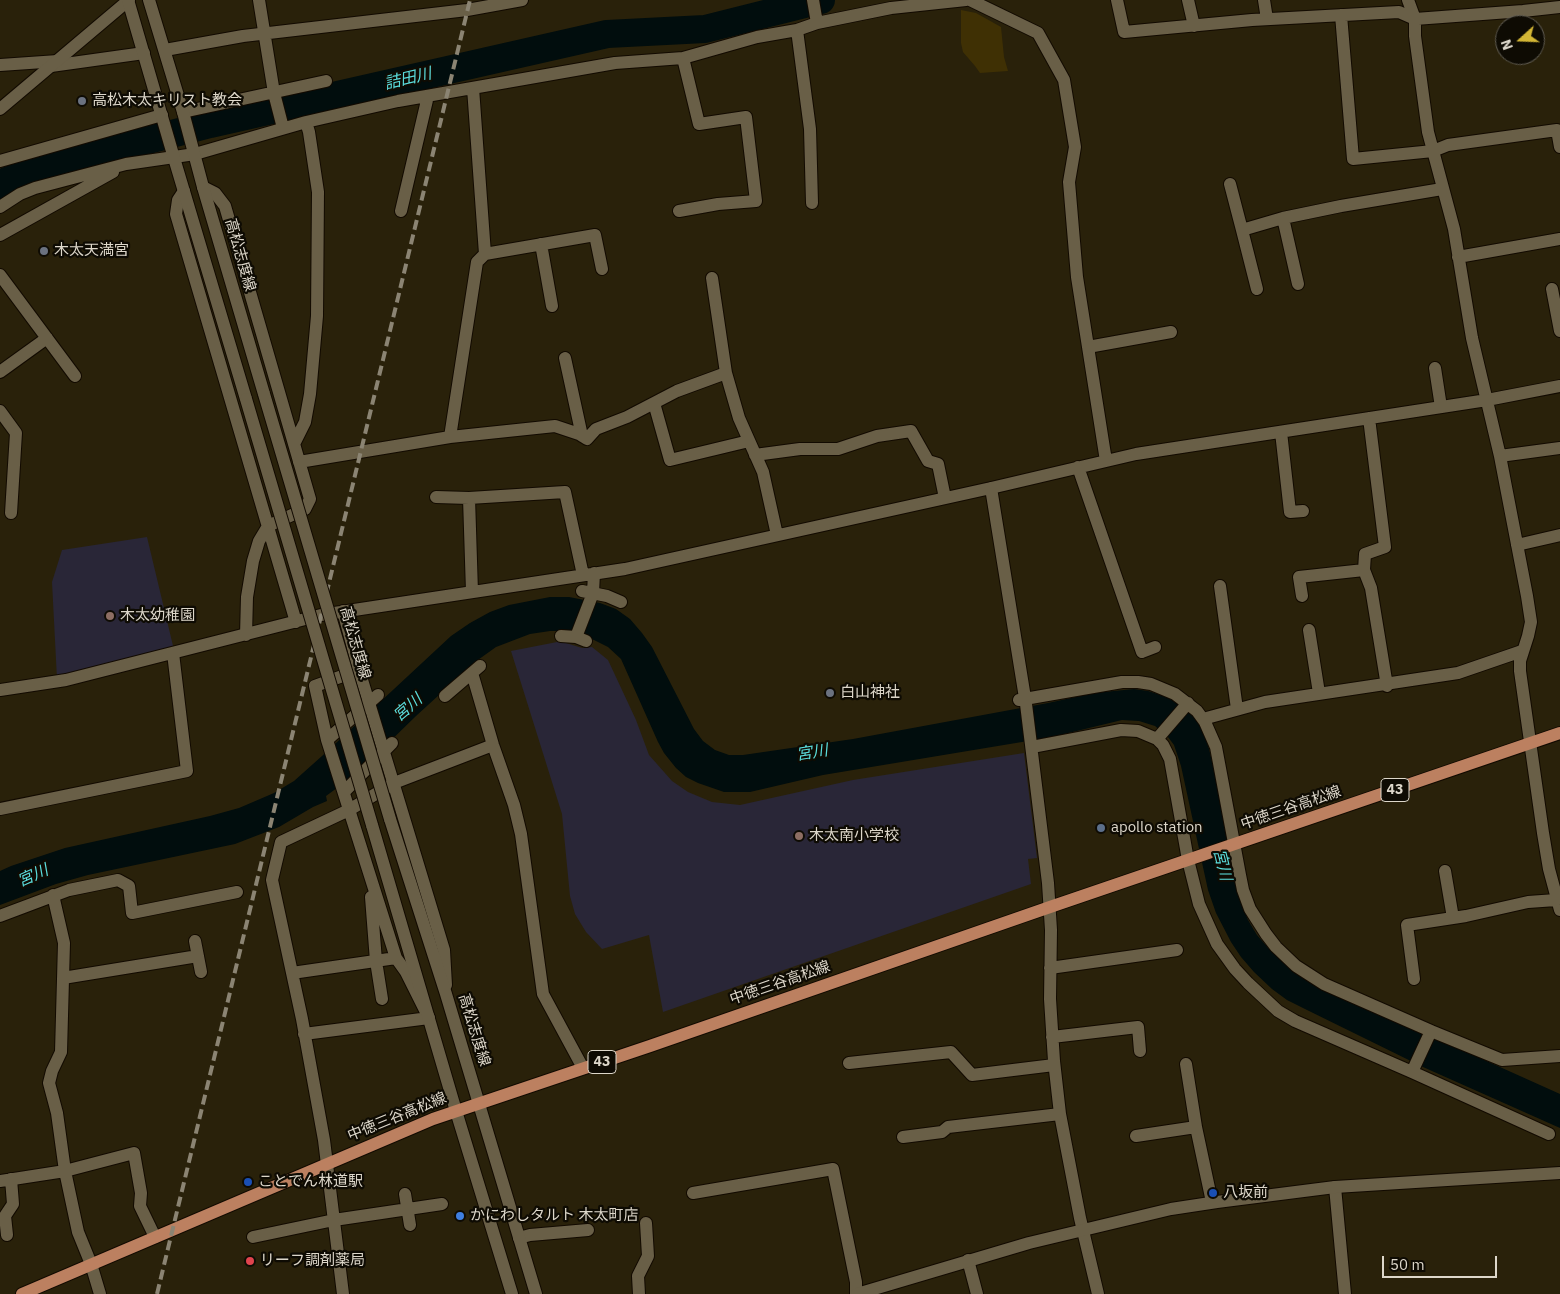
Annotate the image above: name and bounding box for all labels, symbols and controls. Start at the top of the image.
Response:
north arrow [1495,15,1545,65]
text: N [1497,37,1517,53]
water label: 詰田川 [382,64,434,94]
place label: 高松木太キリスト教会 [92,92,242,110]
marker: 高松木太キリスト教会 [76,95,88,107]
street label: 高松志度線 [221,216,259,294]
place label: 木太天満宮 [54,242,129,260]
marker: 木太天満宮 [38,245,50,257]
street label: 高松志度線 [336,604,374,682]
place label: 木太幼稚園 [120,607,195,625]
marker: 木太幼稚園 [104,610,116,622]
place label: 白山神社 [840,684,900,702]
marker: 白山神社 [824,687,836,699]
water label: 宮川 [390,690,426,726]
water label: 宮川 [795,741,829,765]
road number: 43 [1381,778,1409,802]
street label: 中徳三谷高松線 [1238,782,1344,834]
place label: apollo station [1111,819,1203,837]
marker: apollo station [1095,822,1107,834]
place label: 木太南小学校 [809,827,899,845]
marker: 木太南小学校 [793,830,805,842]
water label: 宮川 [1209,847,1235,883]
water label: 宮川 [14,861,52,891]
street label: 中徳三谷高松線 [727,957,833,1009]
street label: 高松志度線 [454,992,494,1068]
road number: 43 [588,1050,616,1074]
street label: 中徳三谷高松線 [345,1089,449,1145]
place label: ことでん林道駅 [258,1173,363,1191]
marker: ことでん林道駅 [242,1176,254,1188]
place label: 八坂前 [1223,1184,1268,1202]
marker: 八坂前 [1207,1187,1219,1199]
place label: かにわしタルト 木太町店 [470,1207,639,1225]
marker: かにわしタルト 木太町店 [454,1210,466,1222]
scale bar [1385,1246,1500,1278]
place label: リーフ調剤薬局 [260,1252,365,1270]
marker: リーフ調剤薬局 [244,1255,256,1267]
text: 50 m [1390,1255,1425,1274]

